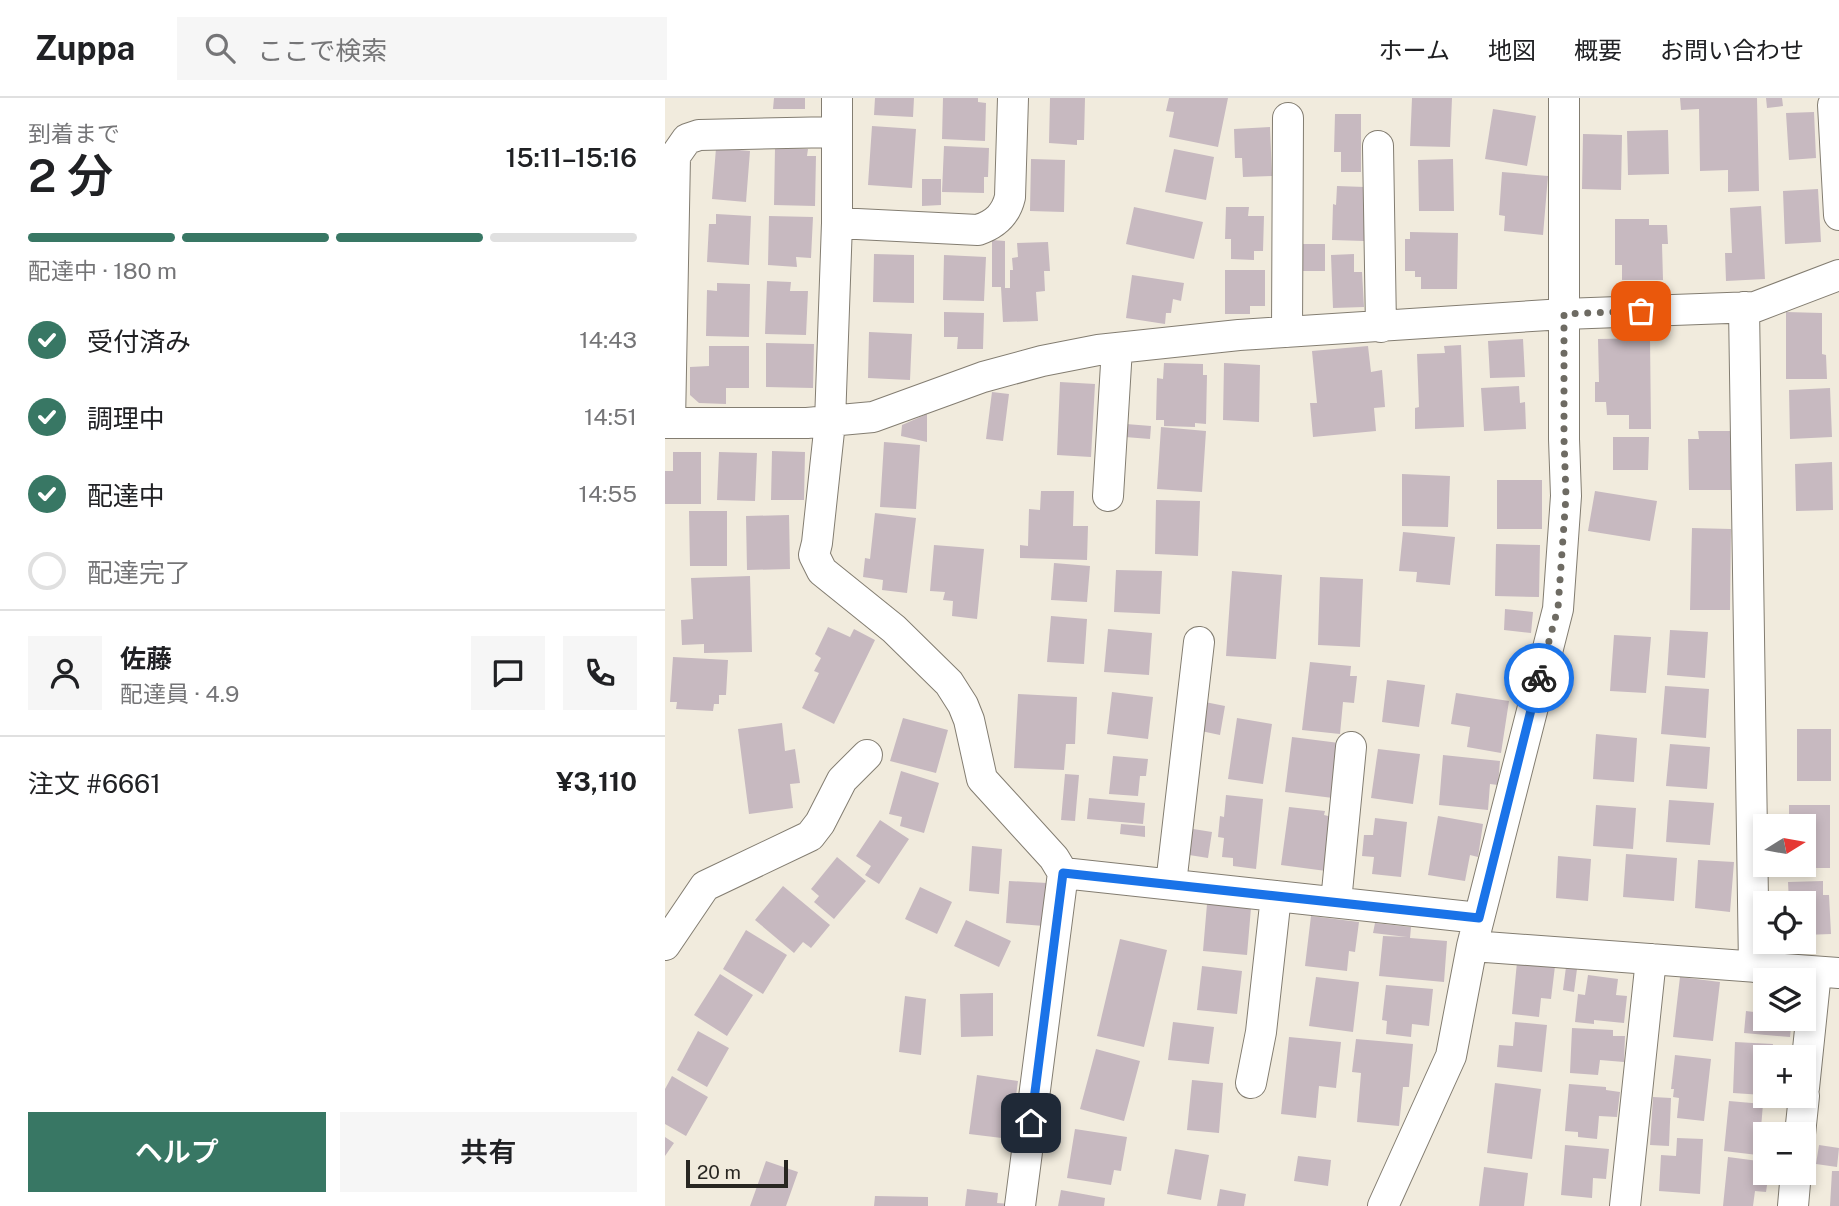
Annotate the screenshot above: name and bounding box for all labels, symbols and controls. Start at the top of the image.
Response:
search box [177,17,667,80]
text: Zuppa [35,29,135,67]
icon: search [201,29,239,67]
text: ここで検索 [257,35,387,66]
text: ホーム [1379,36,1450,64]
text: 地図 [1488,36,1536,64]
text: 概要 [1574,36,1622,64]
text: お問い合わせ [1660,36,1804,64]
text: 到着まで [28,120,120,147]
text: 15:11–15:16 [506,142,637,173]
text: 2 分 [28,148,113,202]
text: 配達中 · 180 m [28,257,177,284]
pin [1611,281,1671,341]
icon: bag [1622,292,1660,330]
icon: check [28,321,66,359]
text: 受付済み [87,326,191,357]
text: 14:43 [579,326,637,353]
icon: check [28,398,66,436]
text: 調理中 [87,403,165,434]
text: 14:51 [584,403,637,430]
icon: check [28,475,66,513]
text: 配達中 [87,480,165,511]
text: 14:55 [579,480,637,507]
text: 配達完了 [87,557,191,588]
button: person [28,636,102,710]
button: chat [471,636,545,710]
button: phone [563,636,637,710]
text: 佐藤 [120,643,172,674]
courier [1504,643,1574,713]
icon: bike [1520,659,1558,697]
text: 配達員 · 4.9 [120,680,239,707]
text: ¥3,110 [556,766,637,797]
text: 注文 #6661 [28,768,161,799]
north arrow [1753,814,1817,877]
map controls [1753,814,1816,1185]
button: locate [1753,891,1816,954]
button: layers [1753,968,1816,1031]
button: + [1753,1045,1816,1108]
pin [1001,1093,1061,1153]
icon: home [1012,1104,1050,1142]
button: ヘルプ [28,1112,326,1192]
button: 共有 [340,1112,637,1192]
button: − [1753,1122,1816,1185]
scale bar [686,1157,787,1189]
text: 20 m [697,1161,741,1183]

